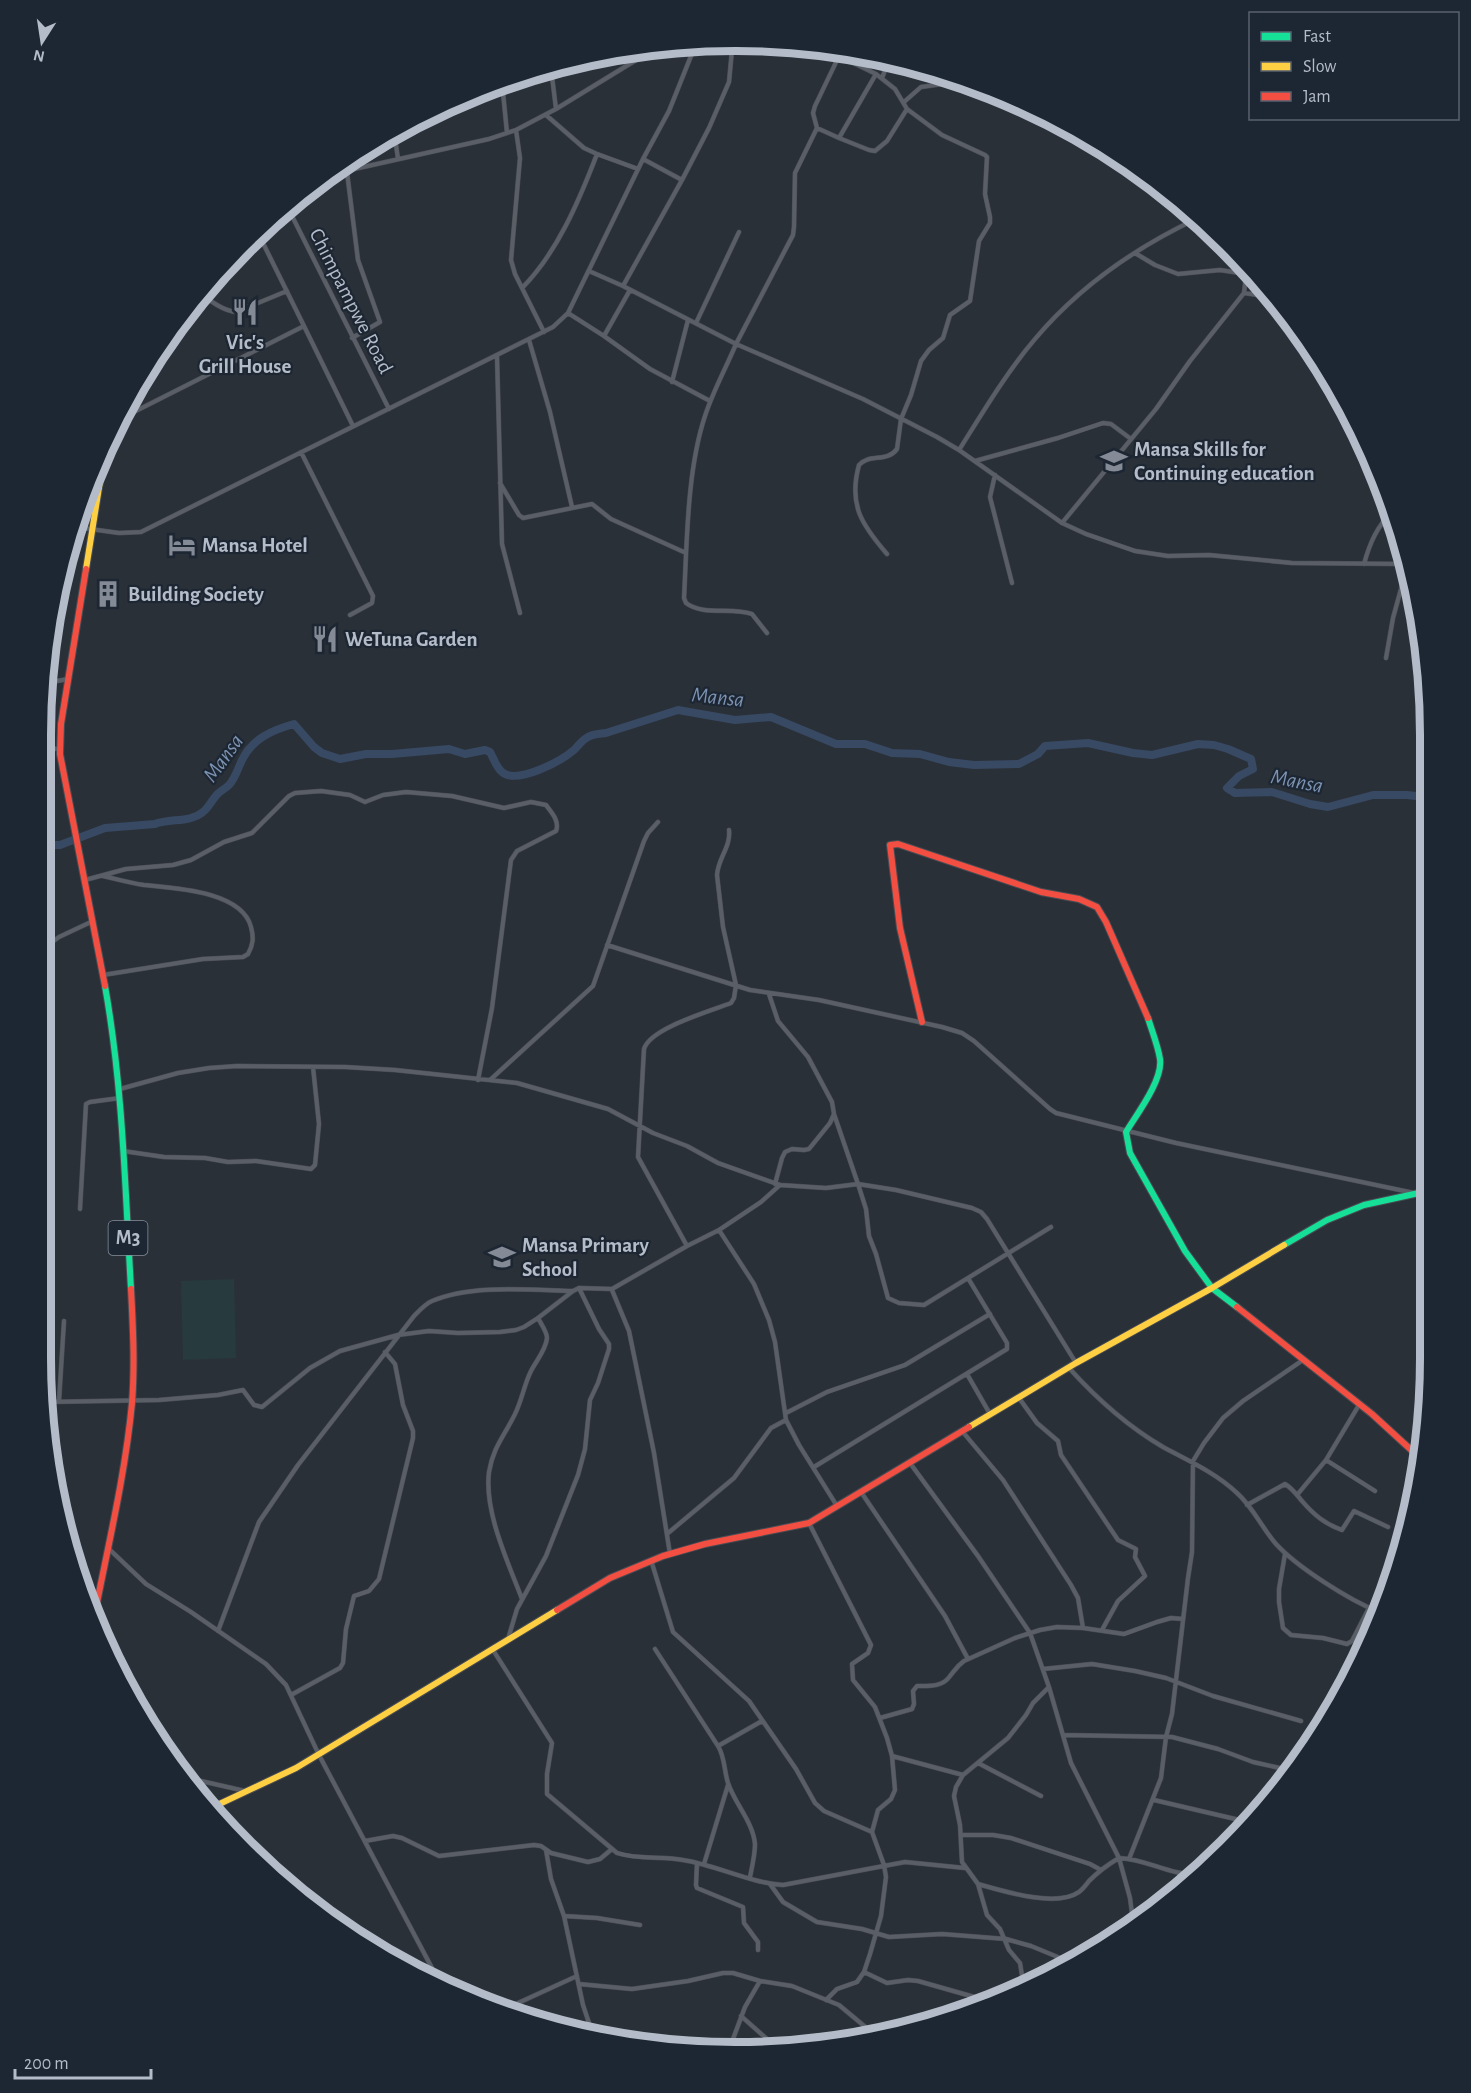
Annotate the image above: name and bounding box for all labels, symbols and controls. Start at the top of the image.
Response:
north arrow [12,12,72,72]
legend [1249,12,1459,120]
text: Fast [1303,28,1331,46]
text: N [32,47,46,65]
text: Slow [1303,58,1336,76]
text: Jam [1303,88,1331,106]
street label: Chimpampwe Road [305,225,397,377]
restaurant icon: Vic's Grill House [230,297,260,327]
place label: Vic's Grill House [199,332,291,377]
place label: Mansa Skills for Continuing education [1134,439,1315,484]
school or university icon: Mansa Skills for Continuing education [1099,446,1129,476]
hotel icon: Mansa Hotel [167,530,197,560]
place label: Mansa Hotel [202,535,308,556]
building icon: Building Society [93,579,123,609]
place label: Building Society [128,584,265,605]
restaurant icon: WeTuna Garden [310,624,340,654]
place label: WeTuna Garden [345,629,478,650]
water label: Mansa [691,683,745,711]
water label: Mansa [199,730,247,786]
water label: Mansa [1269,765,1325,797]
road number: M3 [108,1221,148,1255]
place label: Mansa Primary School [522,1235,650,1280]
school or university icon: Mansa Primary School [487,1242,517,1272]
scale bar [15,2042,152,2080]
text: 200 m [24,2055,69,2073]

